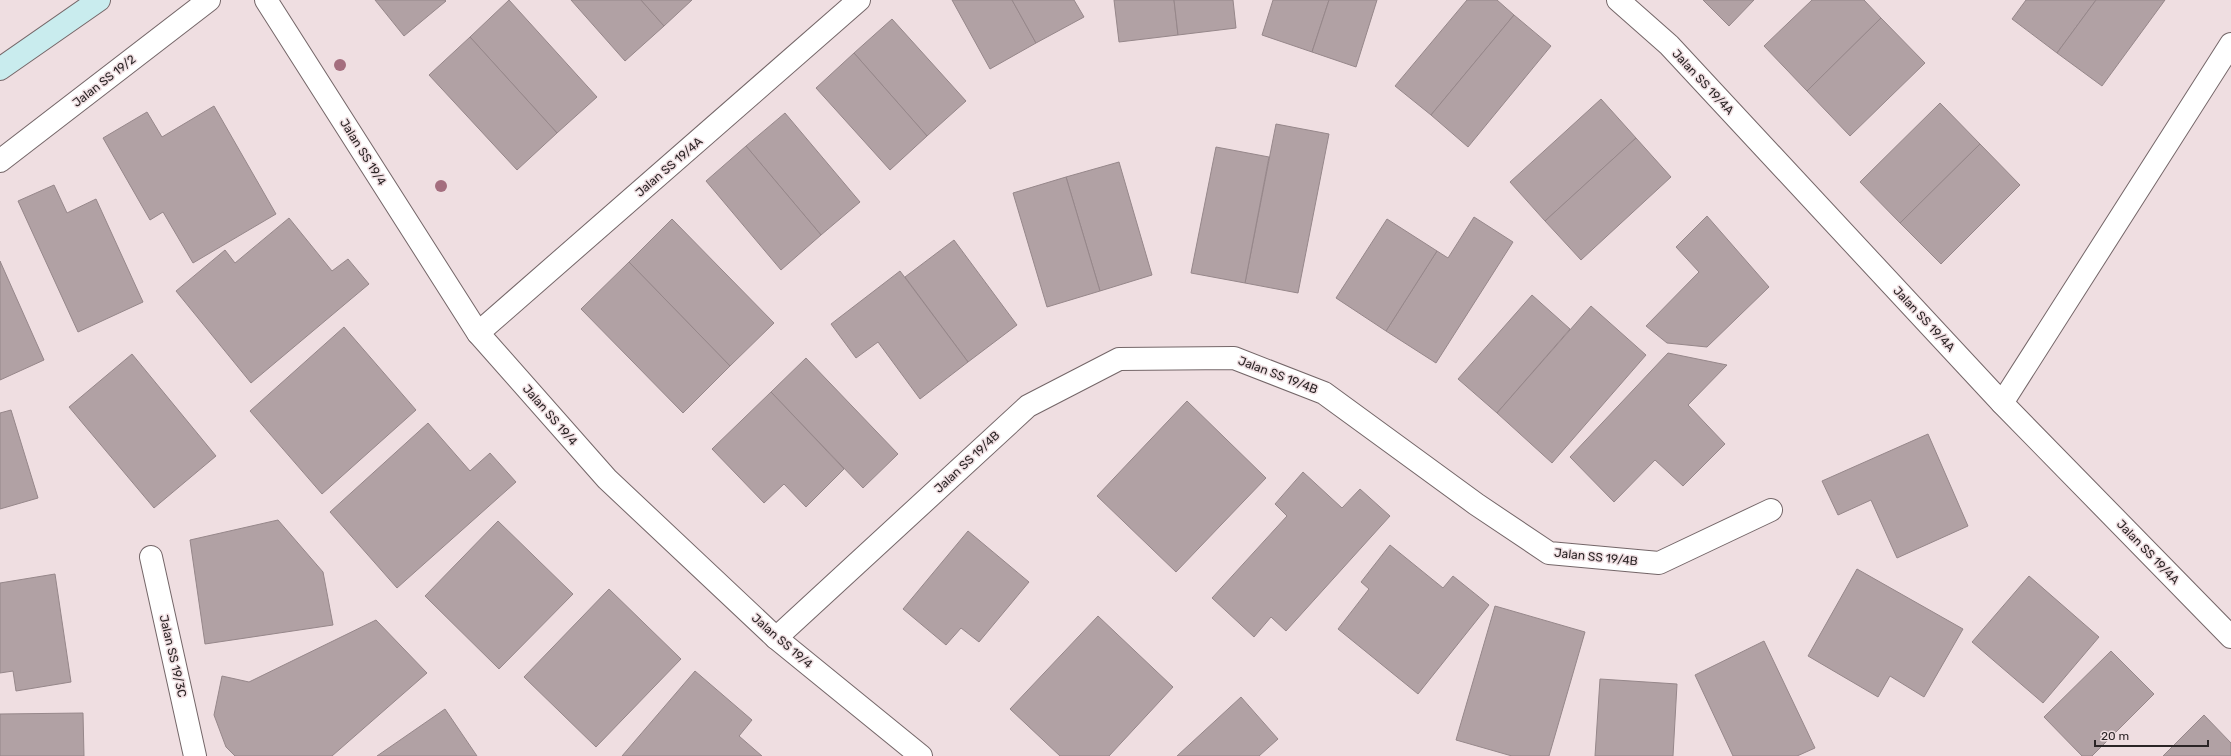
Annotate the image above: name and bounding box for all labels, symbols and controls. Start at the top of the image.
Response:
street label: Jalan SS 19/4A [1669,46,1737,118]
street label: Jalan SS 19/2 [70,52,138,110]
street label: Jalan SS 19/4 [337,116,389,188]
street label: Jalan SS 19/4A [633,134,705,200]
street label: Jalan SS 19/4A [1890,283,1958,355]
street label: Jalan SS 19/4B [1236,353,1320,397]
street label: Jalan SS 19/4 [520,382,581,449]
street label: Jalan SS 19/4B [932,428,1002,496]
street label: Jalan SS 19/4A [2114,517,2182,587]
street label: Jalan SS 19/4B [1553,546,1639,568]
street label: Jalan SS 19/4 [749,611,816,672]
street label: Jalan SS 19/3C [157,613,189,699]
scale bar [2095,722,2208,748]
text: 20 m [2101,729,2129,743]

